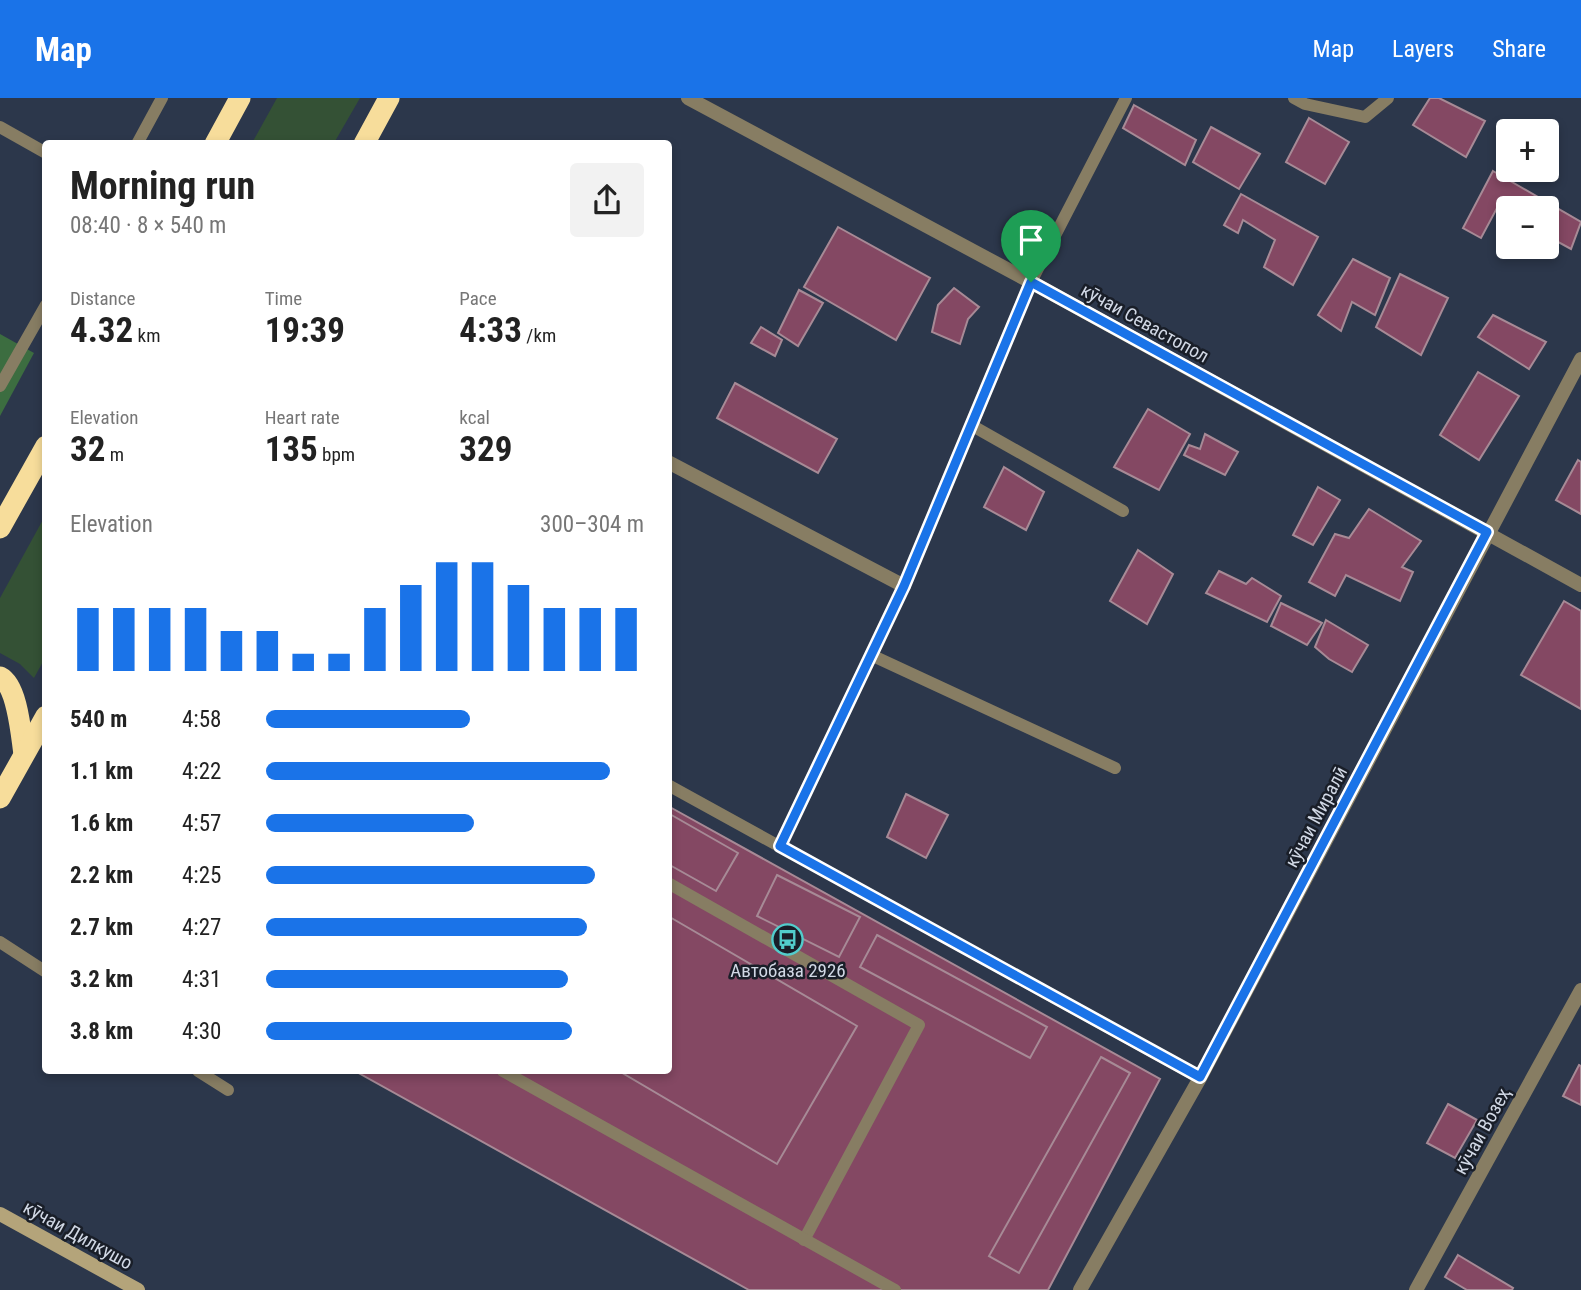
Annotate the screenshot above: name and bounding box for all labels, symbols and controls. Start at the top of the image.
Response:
text: Map [35,30,92,69]
text: Map [1313,35,1354,63]
text: Layers [1392,35,1454,63]
text: Share [1492,35,1546,63]
map controls [1496,119,1559,259]
button: + [1496,119,1559,182]
button: share [570,163,644,237]
text: Morning run [70,164,255,208]
button: − [1496,196,1559,259]
pin [1001,210,1061,282]
text: 08:40 · 8 × 540 m [70,212,226,239]
icon: arrive [1012,221,1050,259]
street label: кӯчаи Севастопол [1077,278,1213,368]
text: Distance [70,287,135,310]
text: Time [265,287,302,310]
text: Pace [459,287,497,310]
text: 4.32 [70,310,133,351]
text: 19:39 [265,310,345,351]
text: 4:33 [459,310,522,351]
text: km [133,324,160,347]
text: /km [522,324,556,347]
text: Elevation [70,406,138,429]
text: Heart rate [265,406,340,429]
text: kcal [459,406,490,429]
text: 32 [70,429,105,470]
text: 135 [265,429,318,470]
text: 329 [459,429,512,470]
text: m [105,443,124,466]
text: bpm [318,443,355,466]
text: Elevation [70,511,153,538]
text: 300–304 m [540,511,644,538]
text: 540 m [70,706,127,733]
text: 4:58 [182,706,221,733]
text: 1.1 km [70,758,133,785]
text: 4:22 [182,758,221,785]
street label: кӯчаи Миралӣ [1280,763,1352,871]
text: 1.6 km [70,810,133,837]
text: 4:57 [182,810,221,837]
text: 2.2 km [70,862,133,889]
text: 4:25 [182,862,221,889]
text: 2.7 km [70,914,133,941]
text: 4:27 [182,914,221,941]
bus stop icon: Автобаза 2926 [771,922,805,956]
place label: Автобаза 2926 [730,959,846,982]
text: 3.2 km [70,966,133,993]
text: 4:31 [182,966,221,993]
text: 3.8 km [70,1018,133,1045]
text: 4:30 [182,1018,221,1045]
street label: кӯчаи Возеҳ [1449,1084,1515,1178]
street label: кӯчаи Дилкушо [19,1196,137,1274]

